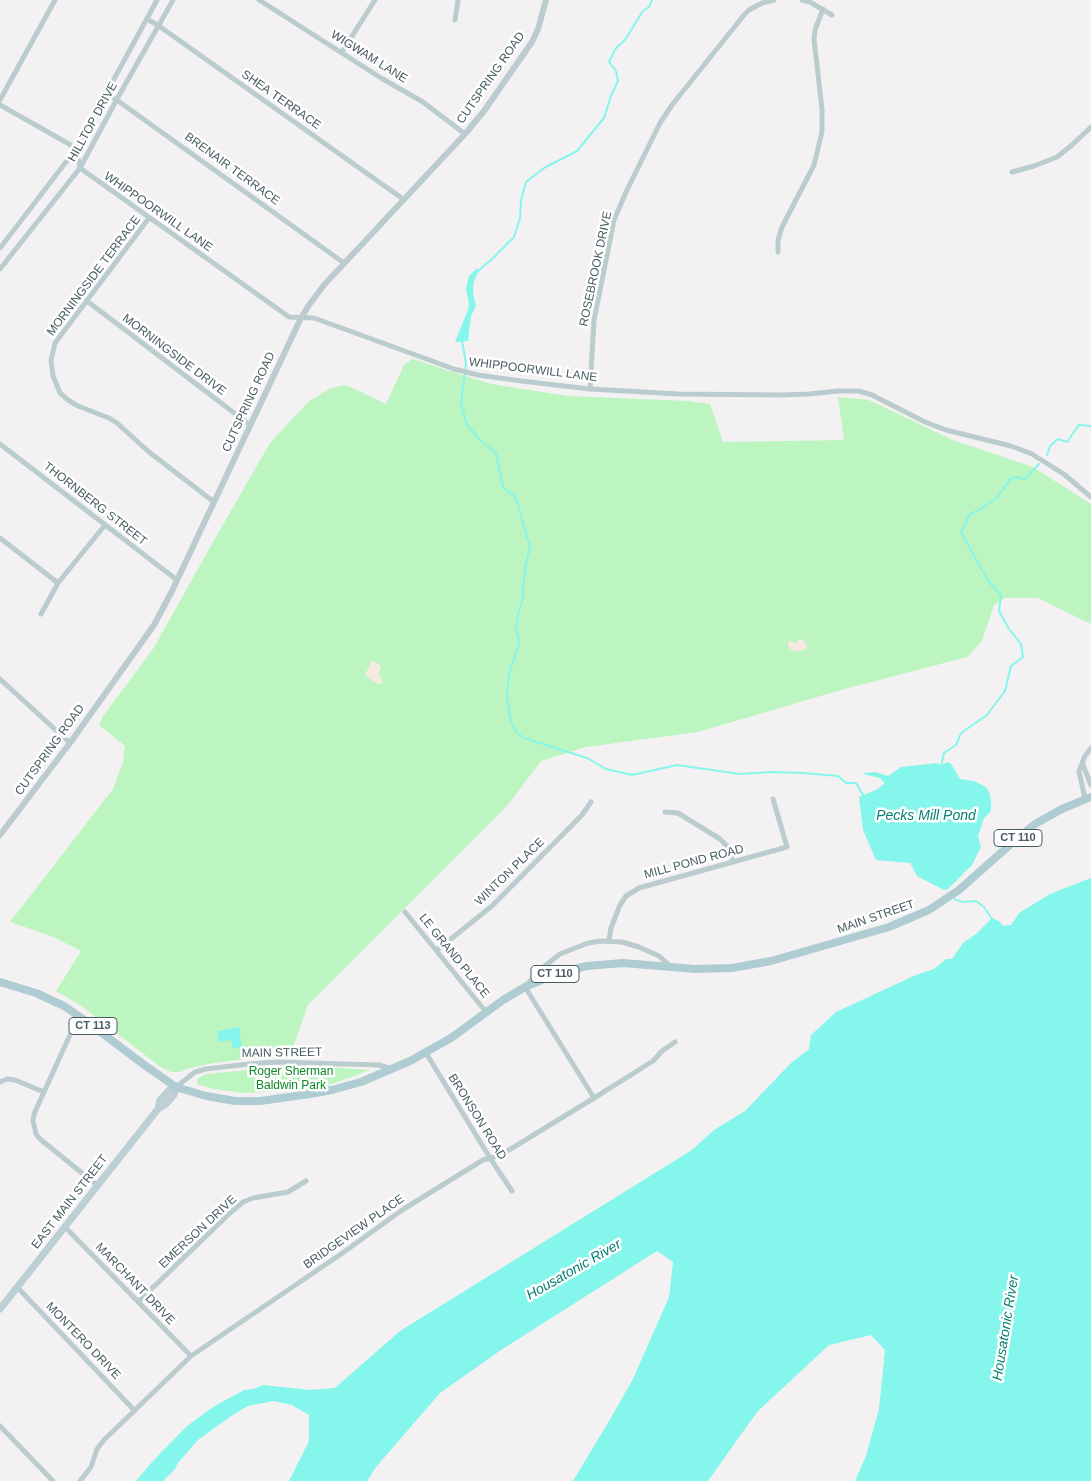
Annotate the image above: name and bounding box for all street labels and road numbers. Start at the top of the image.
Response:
street label: WIGWAM LANE [328,28,410,86]
street label: CUTSPRING ROAD [454,29,528,127]
street label: SHEA TERRACE [239,67,323,133]
street label: HILLTOP DRIVE [65,80,121,164]
street label: BRENAIR TERRACE [182,130,282,208]
street label: WHIPPOORWILL LANE [101,169,215,255]
street label: ROSEBROOK DRIVE [577,210,615,328]
street label: MORNINGSIDE TERRACE [44,213,144,339]
street label: MORNINGSIDE DRIVE [119,311,229,399]
street label: CUTSPRING ROAD [220,350,278,454]
street label: WHIPPOORWILL LANE [468,355,598,385]
street label: THORNBERG STREET [40,459,150,549]
street label: CUTSPRING ROAD [12,702,88,798]
road number: CT 110 [994,830,1042,846]
street label: WINTON PLACE [472,835,548,909]
street label: MILL POND ROAD [643,842,745,882]
street label: MAIN STREET [836,897,916,937]
street label: LE GRAND PLACE [416,911,492,1001]
road number: CT 110 [531,966,579,982]
road number: CT 113 [69,1018,117,1034]
street label: MAIN STREET [242,1045,322,1061]
street label: BRONSON ROAD [445,1071,509,1163]
street label: EAST MAIN STREET [29,1152,111,1252]
street label: EMERSON DRIVE [156,1192,240,1272]
street label: BRIDGEVIEW PLACE [301,1192,407,1272]
street label: MARCHANT DRIVE [92,1240,178,1328]
street label: MONTERO DRIVE [43,1300,123,1382]

